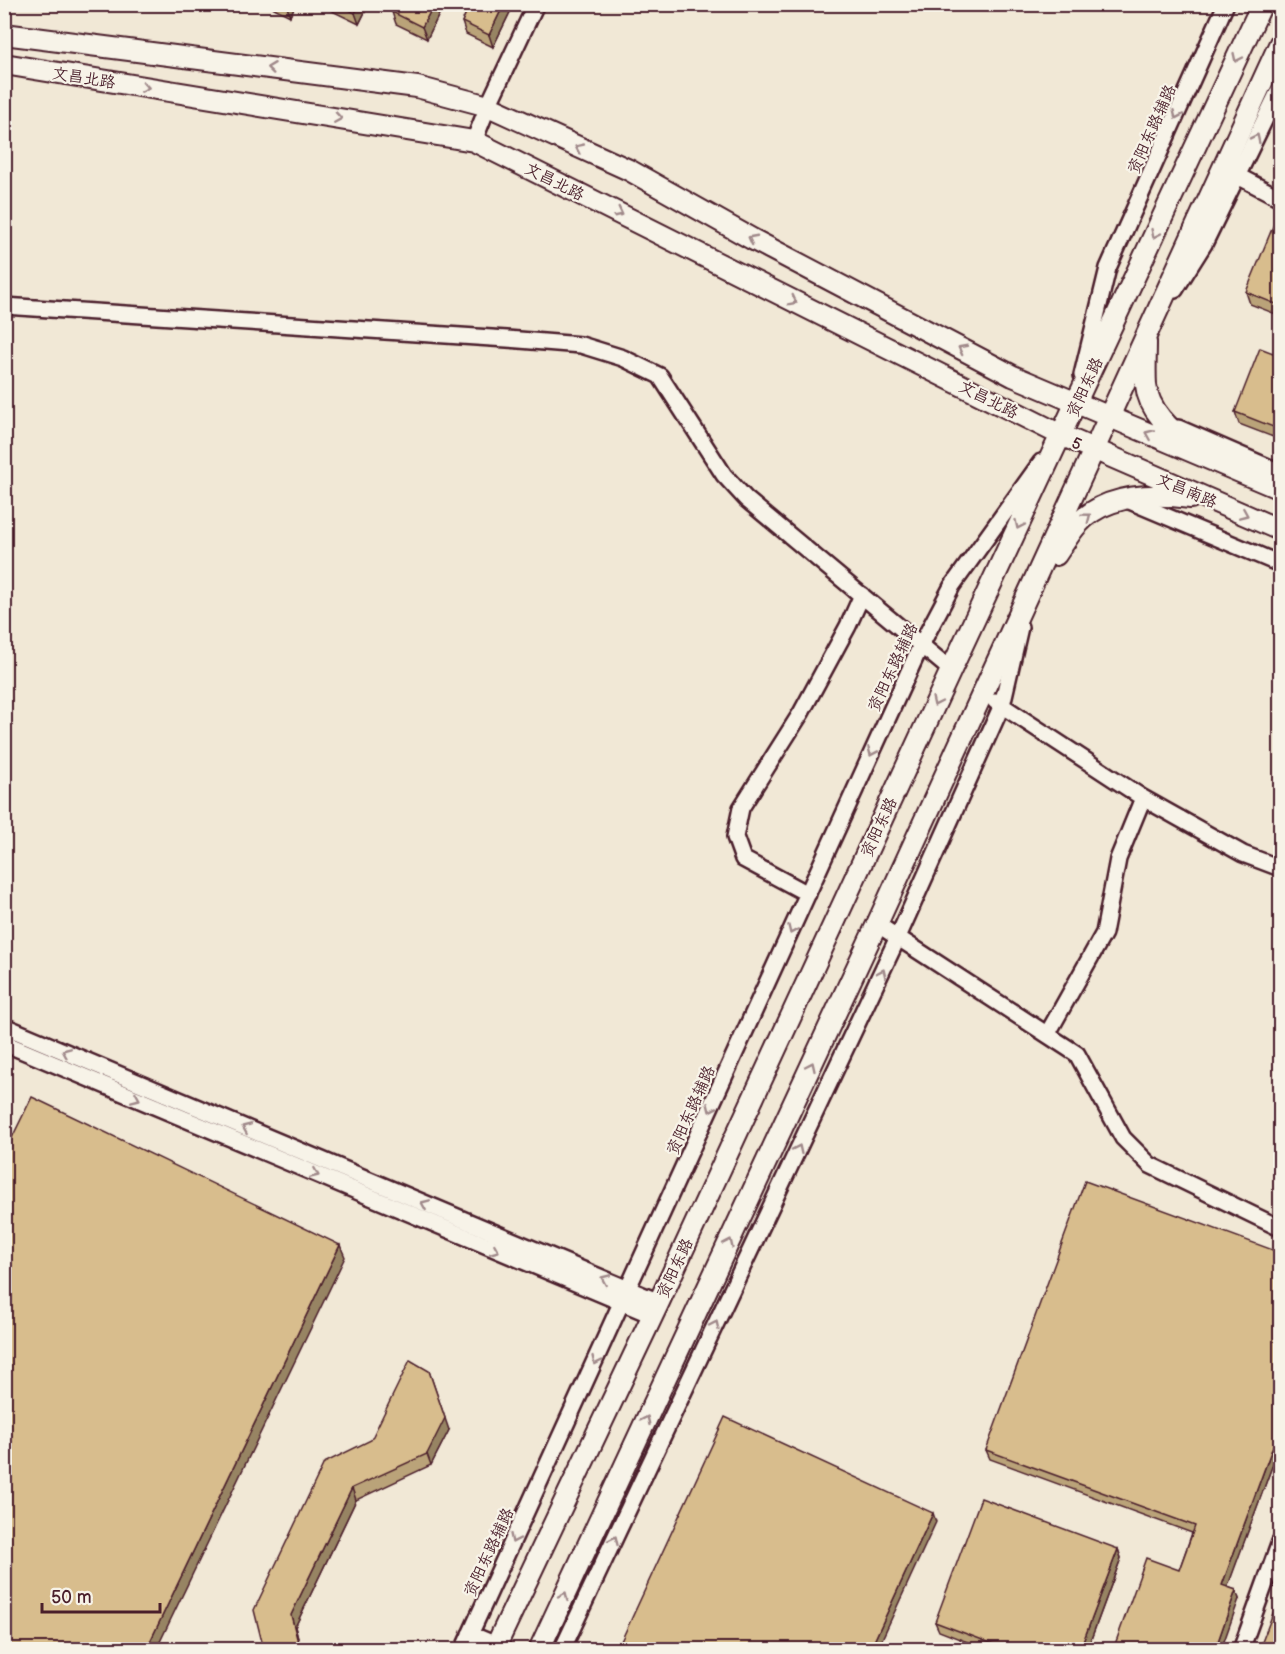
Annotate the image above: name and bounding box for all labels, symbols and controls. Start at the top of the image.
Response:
one-way arrow [1233,51,1245,62]
one-way arrow [267,63,276,75]
street label: 文昌北路 [51,64,117,93]
one-way arrow [140,80,150,93]
street label: 资阳东路辅路 [1124,82,1181,177]
one-way arrow [1172,109,1184,120]
one-way arrow [333,112,342,124]
one-way arrow [1249,134,1261,145]
one-way arrow [575,143,586,155]
street label: 文昌北路 [521,159,587,205]
one-way arrow [612,206,623,217]
one-way arrow [1150,228,1162,239]
one-way arrow [747,235,758,246]
one-way arrow [786,293,797,305]
one-way arrow [957,345,968,356]
street label: 资阳东路 [1063,355,1107,421]
street label: 文昌北路 [955,377,1021,423]
one-way arrow [1144,429,1155,441]
street label: 5 [1068,434,1085,455]
street label: 文昌南路 [1153,470,1220,513]
one-way arrow [1238,507,1249,519]
one-way arrow [1080,513,1091,524]
one-way arrow [1014,519,1026,530]
street label: 资阳东路辅路 [864,620,922,715]
one-way arrow [932,695,944,706]
one-way arrow [868,746,880,757]
street label: 资阳东路 [857,795,901,861]
one-way arrow [787,924,799,935]
one-way arrow [874,968,886,979]
one-way arrow [61,1047,72,1059]
one-way arrow [804,1062,816,1073]
street label: 资阳东路辅路 [663,1063,720,1158]
one-way arrow [129,1091,140,1103]
one-way arrow [707,1101,719,1112]
one-way arrow [241,1123,252,1135]
one-way arrow [791,1144,803,1155]
one-way arrow [309,1167,320,1179]
one-way arrow [421,1199,432,1211]
street label: 资阳东路 [653,1236,697,1302]
one-way arrow [721,1238,733,1249]
one-way arrow [489,1243,500,1255]
one-way arrow [600,1274,611,1286]
one-way arrow [708,1321,720,1332]
one-way arrow [591,1355,603,1366]
one-way arrow [639,1415,651,1426]
street label: 资阳东路辅路 [460,1505,518,1600]
one-way arrow [509,1532,521,1543]
one-way arrow [607,1535,619,1546]
scale bar [42,1576,160,1614]
text: 50 m [51,1587,92,1608]
one-way arrow [556,1592,568,1603]

